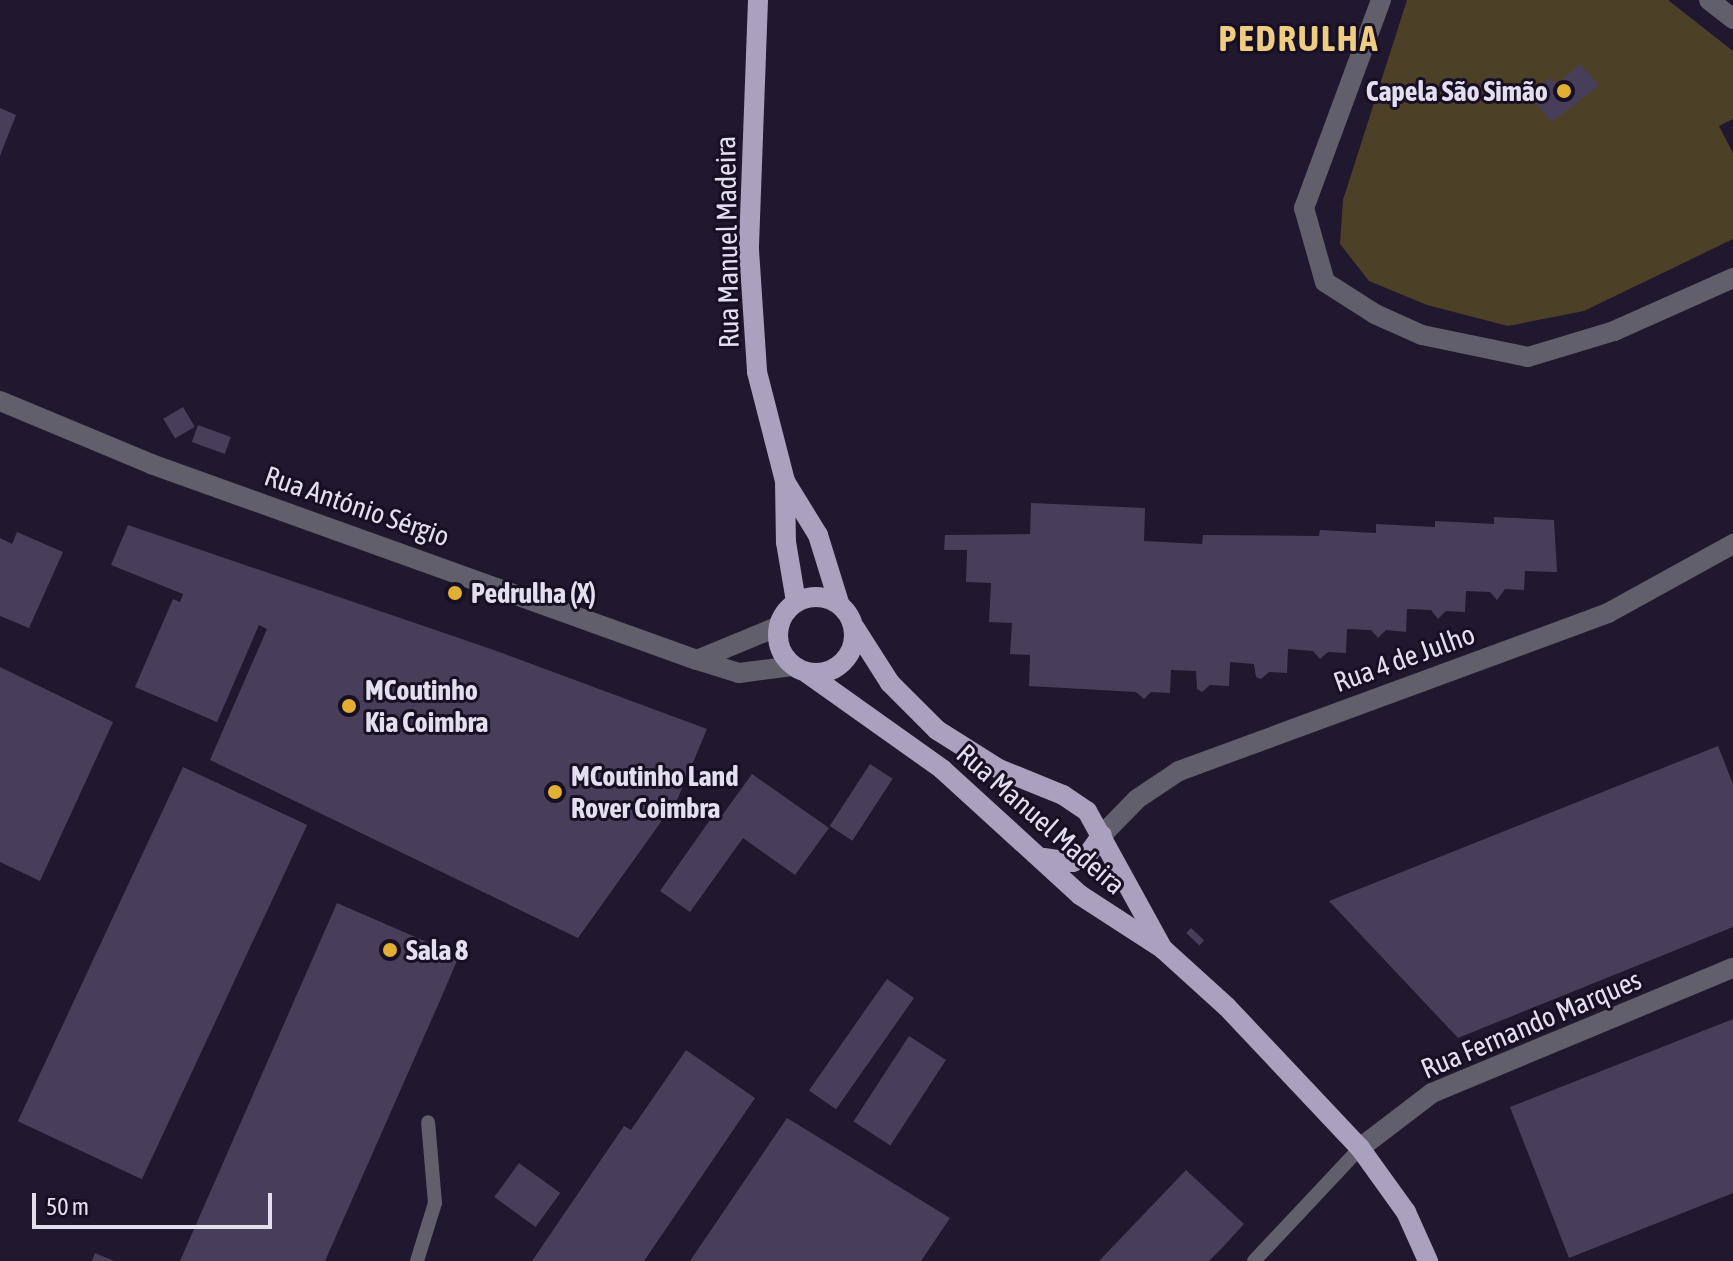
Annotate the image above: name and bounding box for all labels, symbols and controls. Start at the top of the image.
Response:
district label: PEDRULHA [1219,17,1379,61]
place label: Capela São Simão [1366,74,1548,108]
marker: Capela São Simão [1555,82,1573,100]
street label: Rua Manuel Madeira [708,136,746,348]
street label: Rua António Sérgio [260,459,454,553]
place label: Pedrulha (X) [471,576,596,610]
marker: Pedrulha (X) [446,584,464,602]
street label: Rua 4 de Julho [1329,617,1479,699]
place label: MCoutinho Kia Coimbra [365,673,488,739]
marker: MCoutinho Kia Coimbra [340,697,358,715]
street label: Rua Manuel Madeira [950,737,1132,901]
place label: MCoutinho Land Rover Coimbra [571,759,738,825]
marker: MCoutinho Land Rover Coimbra [546,783,564,801]
place label: Sala 8 [406,933,468,967]
marker: Sala 8 [381,941,399,959]
street label: Rua Fernando Marques [1416,962,1646,1086]
scale bar [36,1177,276,1227]
text: 50 m [46,1193,89,1220]

